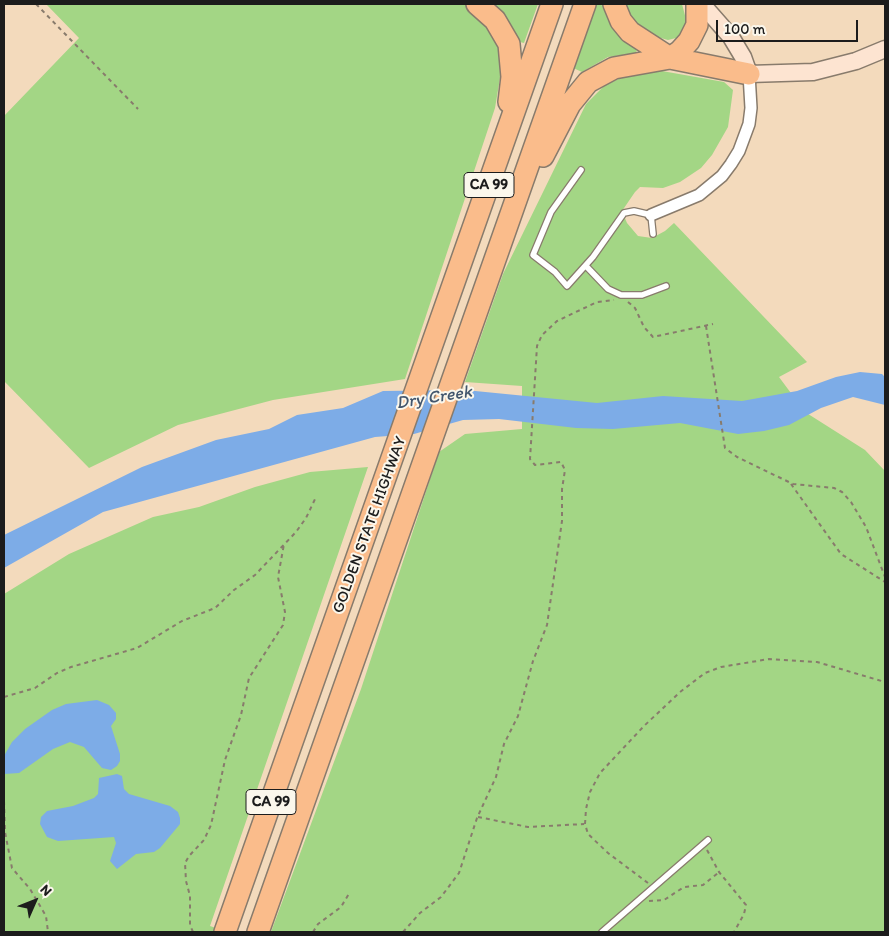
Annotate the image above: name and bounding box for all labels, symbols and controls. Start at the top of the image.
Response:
scale bar [719,10,862,42]
text: 100 m [724,20,765,38]
road number: CA 99 [464,172,514,198]
water label: Dry Creek [395,381,473,415]
street label: GOLDEN STATE HIGHWAY [329,434,411,616]
road number: CA 99 [246,790,296,814]
north arrow [10,876,60,926]
text: N [37,881,56,900]

